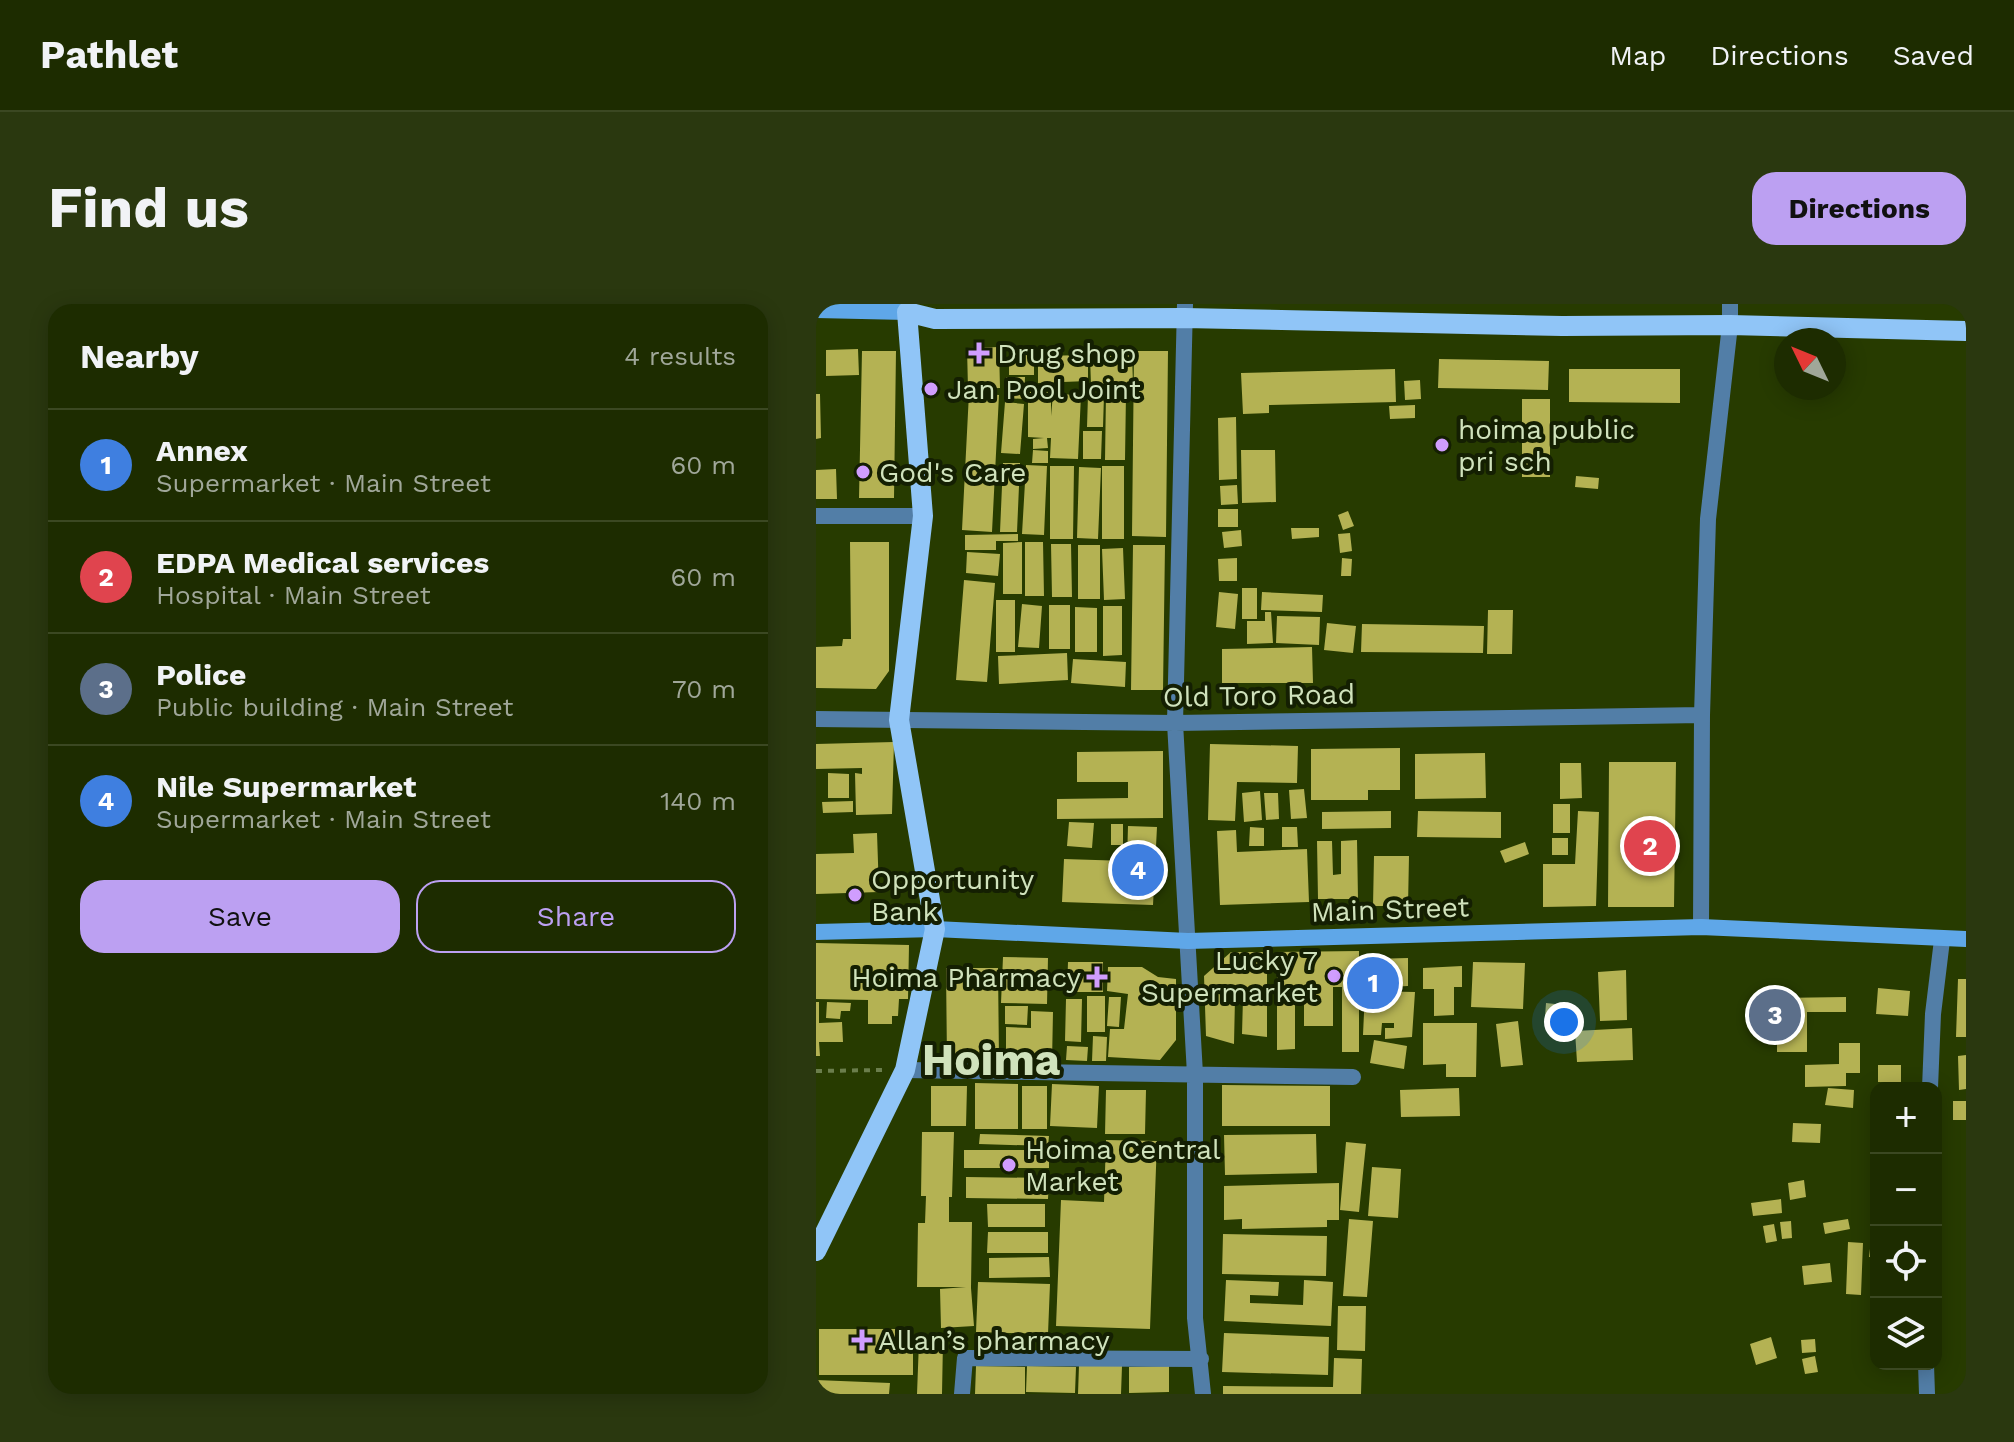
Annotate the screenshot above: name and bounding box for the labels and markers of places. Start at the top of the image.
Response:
place label: Drug shop [997,337,1137,370]
marker: Drug shop [968,342,990,364]
place label: Jan Pool Joint [947,373,1141,406]
marker: Jan Pool Joint [922,380,940,398]
place label: hoima public pri sch [1458,413,1635,478]
marker: hoima public pri sch [1433,436,1451,454]
place label: God's Care [879,456,1026,489]
marker: God's Care [854,463,872,481]
pin: 2 [1624,816,1676,876]
pin: 4 [1112,840,1164,900]
place label: Opportunity Bank [871,863,1035,928]
marker: Opportunity Bank [846,886,864,904]
place label: Lucky 7 Supermarket [1141,944,1318,1009]
pin: 1 [1347,953,1399,1013]
place label: Hoima Pharmacy [851,961,1082,994]
marker: Lucky 7 Supermarket [1325,967,1343,985]
marker: Hoima Pharmacy [1088,968,1106,986]
pin: 3 [1749,985,1801,1045]
place label: Hoima Central Market [1025,1133,1221,1198]
marker: Hoima Central Market [1000,1156,1018,1174]
place label: Allan’s pharmacy [878,1324,1110,1357]
marker: Allan’s pharmacy [853,1331,871,1349]

